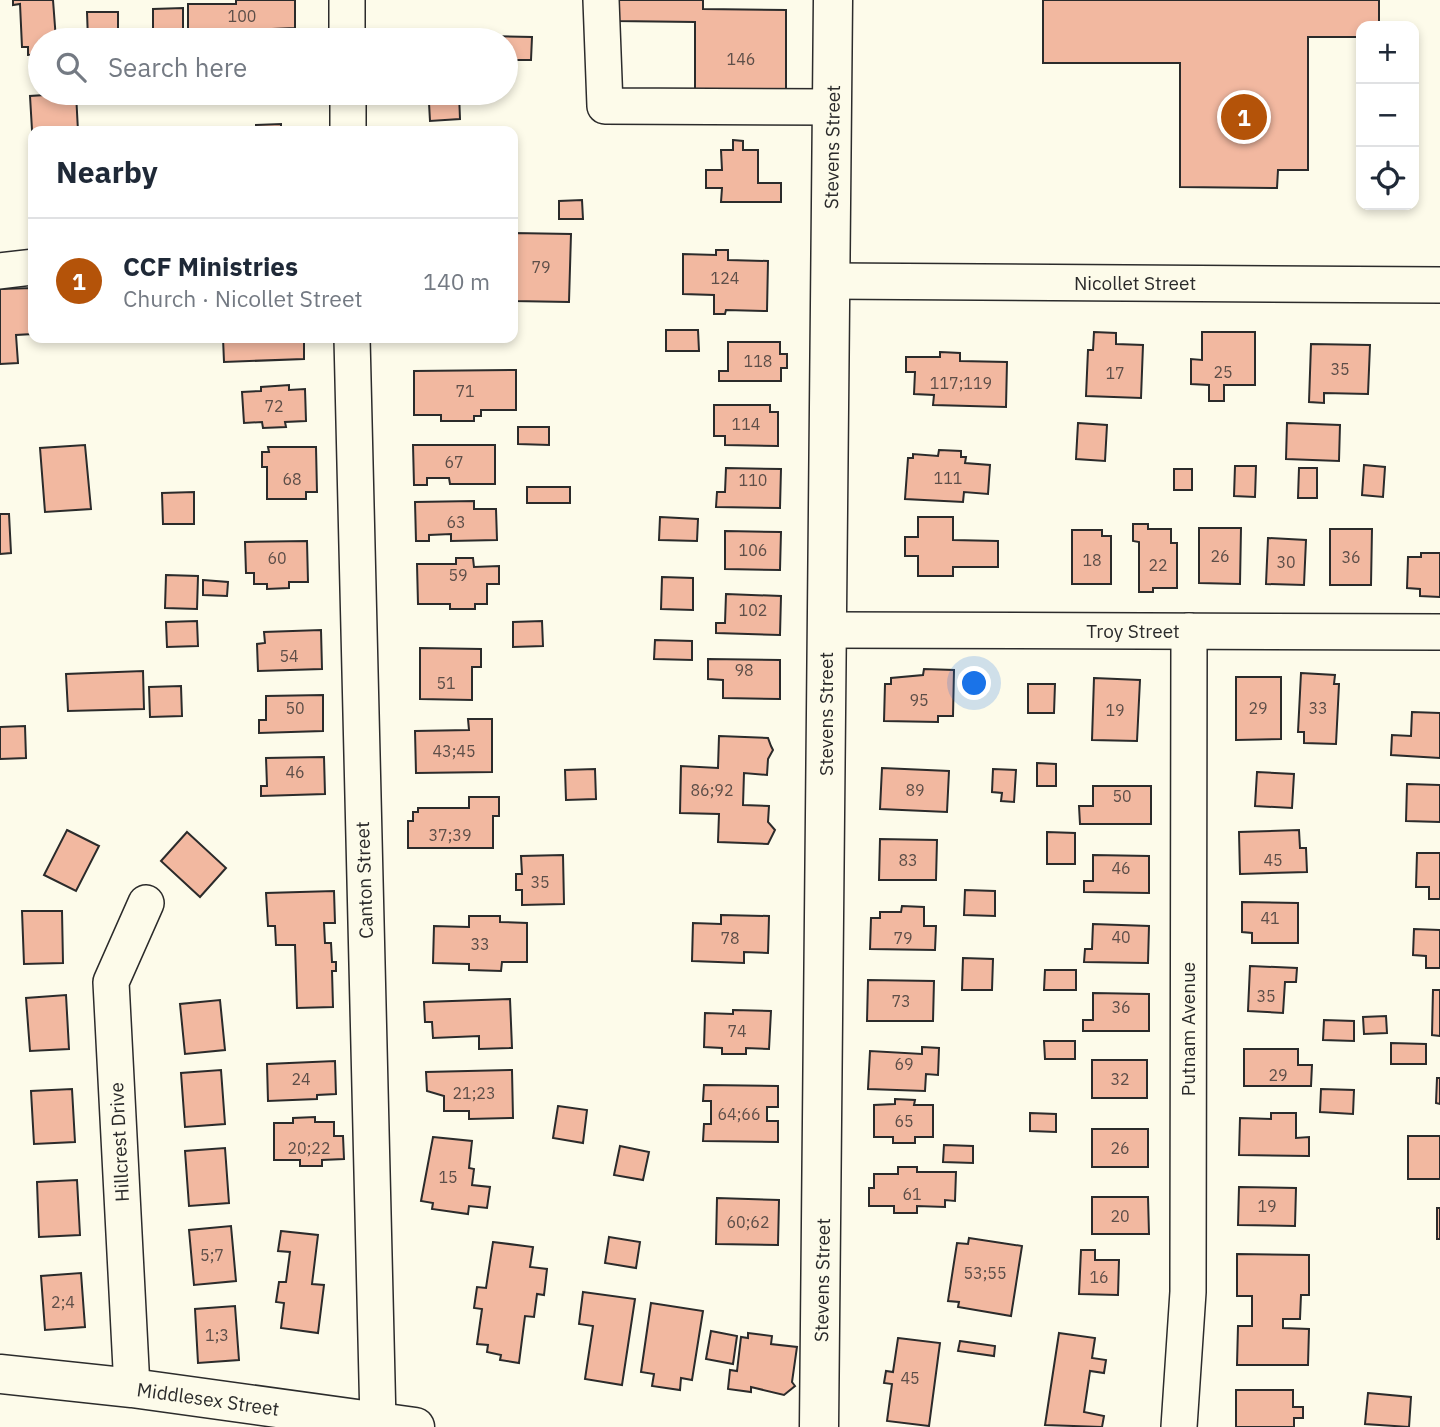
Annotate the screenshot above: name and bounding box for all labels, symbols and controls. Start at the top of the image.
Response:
house number: 100 [228,6,256,26]
map controls [1356,21,1419,210]
button: + [1356,21,1419,84]
search box [28,28,518,105]
icon: search [52,48,90,86]
house number: 146 [727,49,755,69]
text: Search here [108,50,247,84]
button: − [1356,84,1419,147]
street label: Stevens Street [819,85,845,209]
pin: 1 [1221,91,1267,143]
button: locate [1356,147,1419,210]
text: Nearby [56,152,158,191]
text: CCF Ministries [123,249,298,283]
house number: 79 [531,257,551,277]
text: 1 [72,266,86,296]
text: 140 m [423,266,490,296]
house number: 124 [711,268,739,288]
street label: Nicollet Street [1074,271,1196,295]
text: Church · Nicollet Street [123,283,363,313]
house number: 118 [744,351,772,371]
house number: 35 [1330,359,1350,379]
house number: 25 [1213,362,1233,382]
house number: 17 [1105,363,1125,383]
house number: 117;119 [930,373,992,393]
house number: 71 [455,381,475,401]
house number: 72 [264,396,284,416]
house number: 114 [732,414,760,434]
house number: 67 [444,452,464,472]
house number: 111 [934,468,962,488]
house number: 68 [282,469,302,489]
house number: 110 [739,470,767,490]
house number: 63 [446,512,466,532]
house number: 106 [739,540,767,560]
house number: 26 [1210,546,1230,566]
house number: 36 [1341,547,1361,567]
house number: 60 [267,548,287,568]
house number: 18 [1082,550,1102,570]
house number: 30 [1276,552,1296,572]
house number: 22 [1148,555,1168,575]
house number: 59 [448,565,468,585]
house number: 102 [739,600,767,620]
street label: Troy Street [1086,619,1180,643]
house number: 54 [279,646,299,666]
street label: Stevens Street [814,652,838,776]
house number: 98 [734,660,754,680]
your location [957,666,991,700]
house number: 51 [436,673,456,693]
house number: 95 [909,690,929,710]
house number: 50 [285,698,305,718]
house number: 29 [1248,698,1268,718]
house number: 33 [1308,698,1328,718]
house number: 19 [1105,700,1125,720]
house number: 43;45 [432,741,476,761]
house number: 46 [285,762,305,782]
house number: 86;92 [690,780,734,800]
house number: 89 [905,780,925,800]
house number: 50 [1112,786,1132,806]
street label: Canton Street [350,821,378,939]
house number: 37;39 [428,825,472,845]
house number: 83 [898,850,918,870]
house number: 45 [1263,850,1283,870]
house number: 46 [1111,858,1131,878]
house number: 35 [530,872,550,892]
house number: 41 [1260,908,1280,928]
house number: 40 [1111,927,1131,947]
house number: 78 [720,928,740,948]
house number: 79 [893,928,913,948]
house number: 33 [470,934,490,954]
street label: Putnam Avenue [1176,962,1200,1096]
house number: 35 [1256,986,1276,1006]
house number: 73 [891,991,911,1011]
house number: 36 [1111,997,1131,1017]
house number: 74 [727,1021,747,1041]
house number: 69 [894,1054,914,1074]
house number: 29 [1268,1065,1288,1085]
house number: 24 [291,1069,311,1089]
house number: 32 [1110,1069,1130,1089]
street label: Hillcrest Drive [104,1082,134,1202]
house number: 21;23 [452,1083,496,1103]
house number: 64;66 [717,1104,761,1124]
house number: 65 [894,1111,914,1131]
house number: 20;22 [287,1138,331,1158]
house number: 26 [1110,1138,1130,1158]
house number: 15 [438,1167,458,1187]
house number: 61 [902,1184,922,1204]
house number: 19 [1257,1196,1277,1216]
house number: 20 [1110,1206,1130,1226]
house number: 60;62 [726,1212,770,1232]
street label: Stevens Street [809,1218,835,1342]
house number: 5;7 [200,1245,224,1265]
house number: 53;55 [963,1263,1007,1283]
house number: 16 [1089,1267,1109,1287]
house number: 2;4 [51,1292,75,1312]
house number: 1;3 [205,1325,229,1345]
house number: 45 [900,1368,920,1388]
street label: Middlesex Street [135,1377,281,1421]

